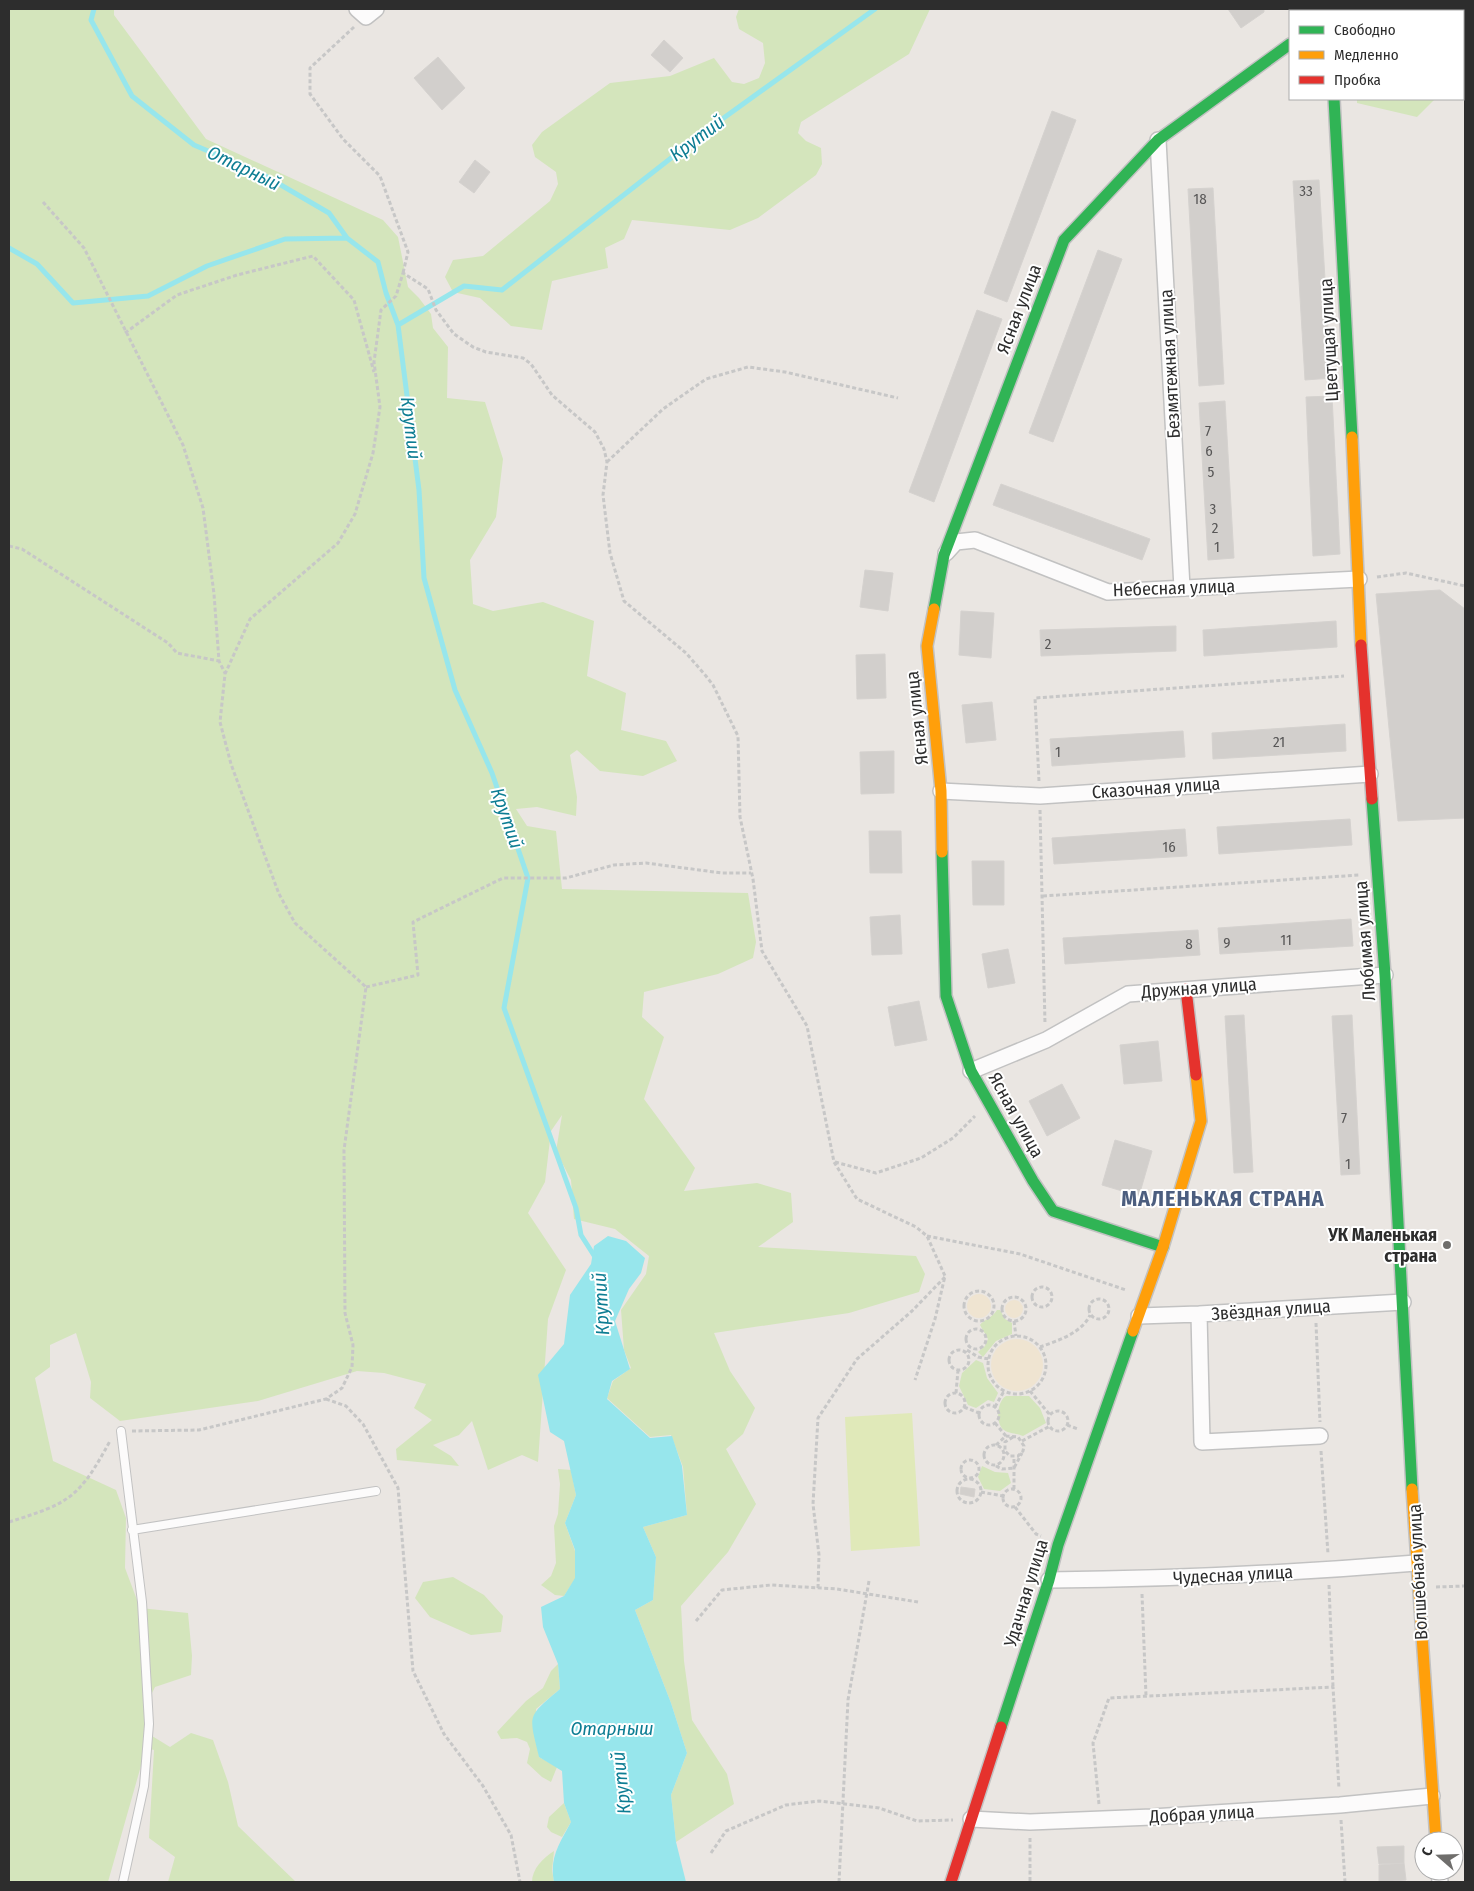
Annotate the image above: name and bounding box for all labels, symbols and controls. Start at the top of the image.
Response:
legend [1289,10,1464,100]
text: Свободно [1334,21,1396,39]
text: Медленно [1334,46,1399,64]
text: Пробка [1334,71,1381,89]
water label: Крутий [665,110,729,166]
water label: Отарный [204,140,284,196]
house number: 33 [1299,182,1313,200]
house number: 18 [1193,190,1207,208]
street label: Ясная улица [992,261,1046,357]
street label: Цветущая улица [1315,277,1343,402]
street label: Безмятежная улица [1155,289,1185,439]
water label: Крутий [396,395,426,461]
house number: 7 [1205,422,1211,440]
house number: 6 [1205,442,1213,460]
house number: 5 [1208,463,1215,481]
house number: 3 [1210,500,1217,518]
house number: 2 [1212,519,1219,537]
house number: 1 [1214,538,1220,556]
street label: Небесная улица [1112,575,1236,601]
house number: 2 [1045,635,1052,653]
street label: Ясная улица [901,670,933,766]
house number: 21 [1273,733,1285,751]
house number: 1 [1055,743,1061,761]
street label: Сказочная улица [1091,773,1221,803]
water label: Крутий [486,785,528,852]
house number: 16 [1162,838,1176,856]
street label: Любимая улица [1350,880,1380,1002]
house number: 11 [1280,931,1292,949]
house number: 9 [1223,934,1231,952]
house number: 8 [1185,935,1193,953]
street label: Дружная улица [1140,973,1258,1003]
street label: Ясная улица [984,1068,1049,1162]
house number: 7 [1341,1109,1347,1127]
house number: 1 [1345,1155,1351,1173]
district label: МАЛЕНЬКАЯ СТРАНА [1121,1185,1325,1212]
place label: УК Маленькая страна [1327,1224,1437,1267]
marker: УК Маленькая страна [1441,1239,1453,1251]
water label: Крутий [588,1272,614,1336]
street label: Звёздная улица [1211,1295,1332,1325]
street label: Волшебная улица [1403,1503,1433,1641]
street label: Удачная улица [999,1536,1053,1650]
street label: Чудесная улица [1173,1561,1294,1589]
water label: Отарныш [570,1717,654,1740]
water label: Крутий [606,1750,636,1815]
street label: Добрая улица [1148,1800,1255,1828]
north arrow [1414,1831,1464,1881]
text: С [1418,1845,1437,1858]

